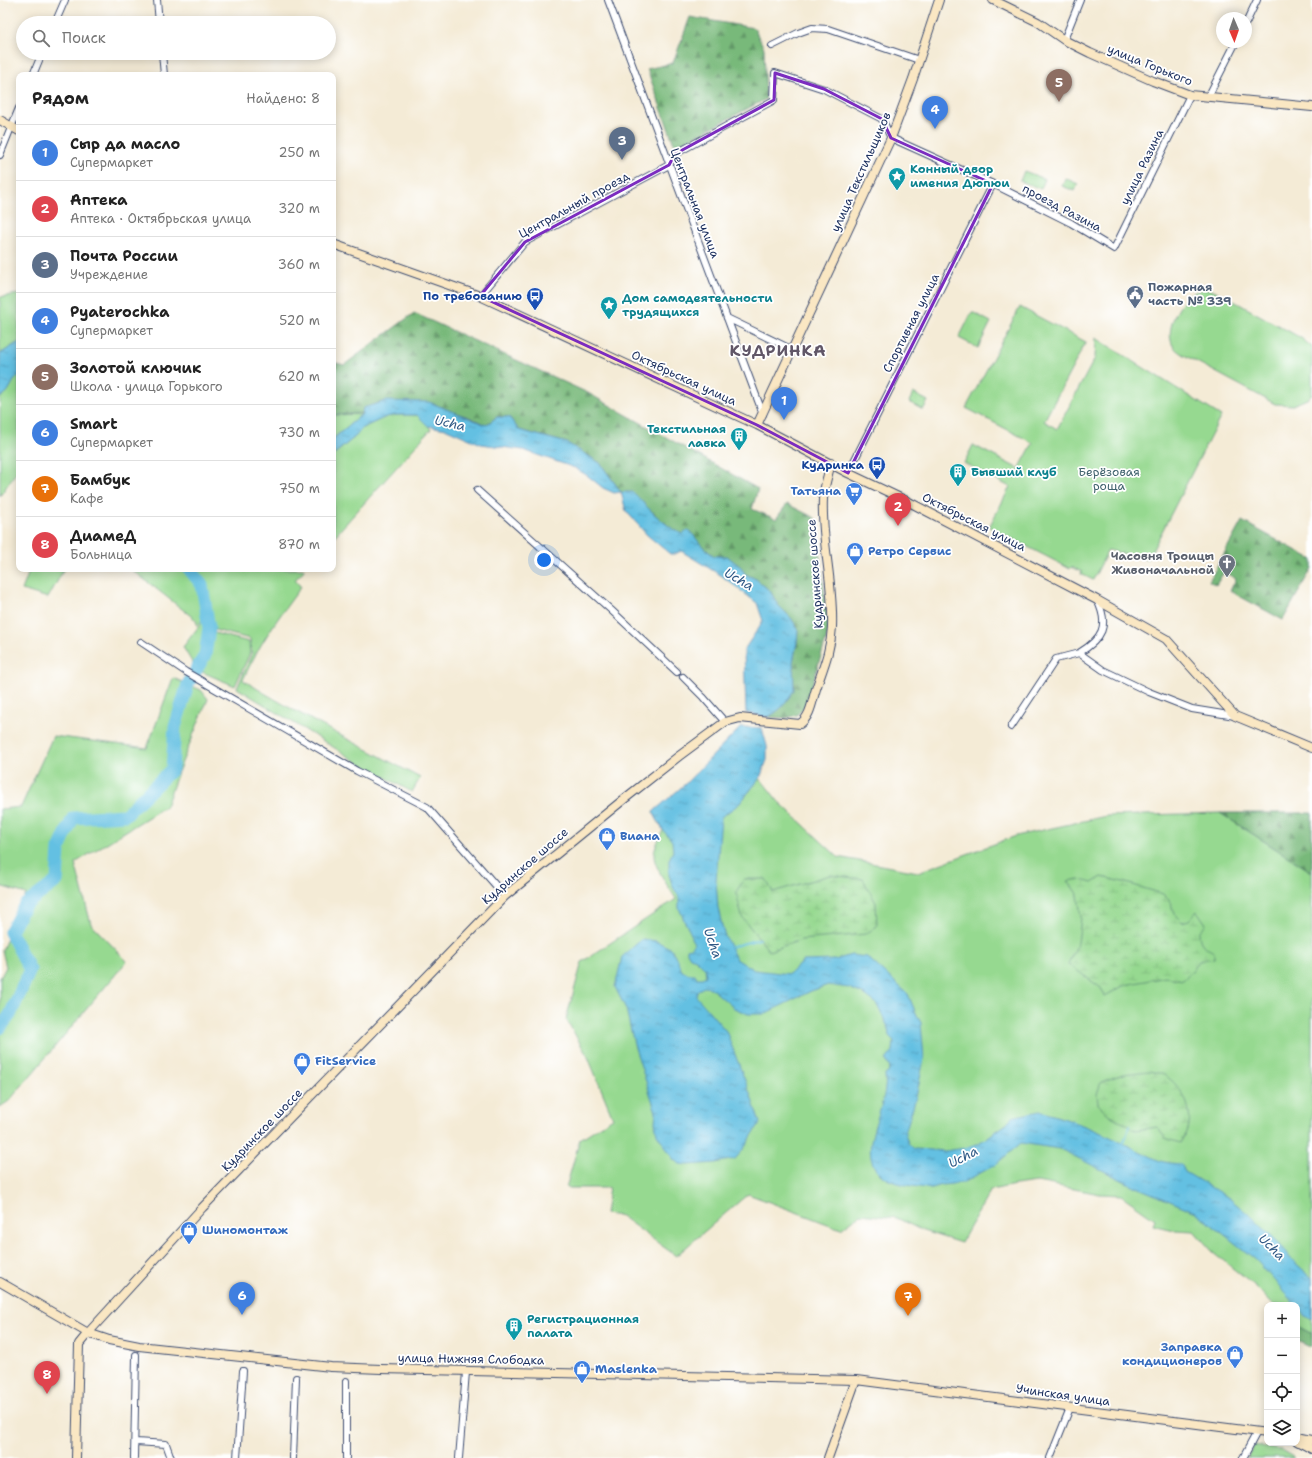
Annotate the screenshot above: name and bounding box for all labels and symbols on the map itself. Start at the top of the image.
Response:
north arrow [1216,12,1252,48]
street label: улица Горького [1105,41,1195,89]
pin: 5 [1046,69,1072,102]
pin: 4 [922,96,948,129]
street label: улица Текстильщиков [827,110,895,234]
street label: улица Разина [1117,126,1167,208]
pin: 3 [609,127,635,160]
street label: Центральная улица [667,146,724,261]
place label: Конный двор имения Дюпюи [910,161,1010,191]
place icon: Конный двор имения Дюпюи [887,166,907,191]
street label: Центральный проезд [516,168,633,242]
street label: проезд Разина [1020,180,1105,236]
street label: Спортивная улица [879,270,943,375]
place label: Пожарная часть № 339 [1148,279,1231,309]
public building icon: Пожарная часть № 339 [1125,284,1145,309]
bus stop icon: По требованию [525,286,545,311]
place label: По требованию [423,288,522,304]
place label: Дом самодеятельности трудящихся [622,290,773,320]
place icon: Дом самодеятельности трудящихся [599,295,619,320]
district label: КУДРИНКА [730,340,826,361]
street label: Октябрьская улица [629,347,740,410]
pin: 1 [771,387,797,420]
water label: Ucha [433,411,467,435]
place label: Текстильная лавка [647,421,727,451]
building icon: Текстильная лавка [729,426,749,451]
bus stop icon: Кудринка [867,455,887,480]
place label: Кудринка [801,457,865,473]
building icon: Бывший клуб [948,462,968,487]
place label: Бывший клуб [971,464,1057,480]
park label: Берёзовая роща [1078,464,1140,494]
supermarket icon: Татьяна [844,481,864,506]
place label: Татьяна [791,483,842,499]
street label: Октябрьская улица [919,489,1029,555]
pin: 2 [885,493,911,526]
street label: Кудринское шоссе [803,519,827,629]
shop icon: Ретро Сервис [845,541,865,566]
place label: Ретро Сервис [868,543,951,559]
place label: Часовня Троицы Живоначальной [1111,548,1215,578]
your location [534,550,554,570]
church icon: Часовня Троицы Живоначальной [1217,553,1237,578]
water label: Ucha [721,564,757,594]
street label: Кудринское шоссе [478,824,572,908]
shop icon: Виана [597,826,617,851]
place label: Виана [620,828,661,844]
water label: Ucha [700,926,726,960]
shop icon: FitService [292,1051,312,1076]
place label: FitService [315,1053,376,1069]
street label: Кудринское шоссе [218,1085,306,1175]
water label: Ucha [945,1142,981,1172]
shop icon: Шиномонтаж [179,1220,199,1245]
place label: Шиномонтаж [202,1222,289,1238]
water label: Ucha [1255,1230,1289,1264]
pin: 6 [229,1282,255,1315]
pin: 7 [895,1283,921,1316]
place label: Регистрационная палата [527,1311,639,1341]
building icon: Регистрационная палата [504,1316,524,1341]
place label: Заправка кондиционеров [1122,1339,1223,1369]
shop icon: Заправка кондиционеров [1225,1344,1245,1369]
street label: улица Нижняя Слободка [398,1350,545,1368]
shop icon: Maslenka [572,1359,592,1384]
pin: 8 [34,1361,60,1394]
place label: Maslenka [595,1361,658,1377]
street label: Учинская улица [1015,1380,1112,1410]

